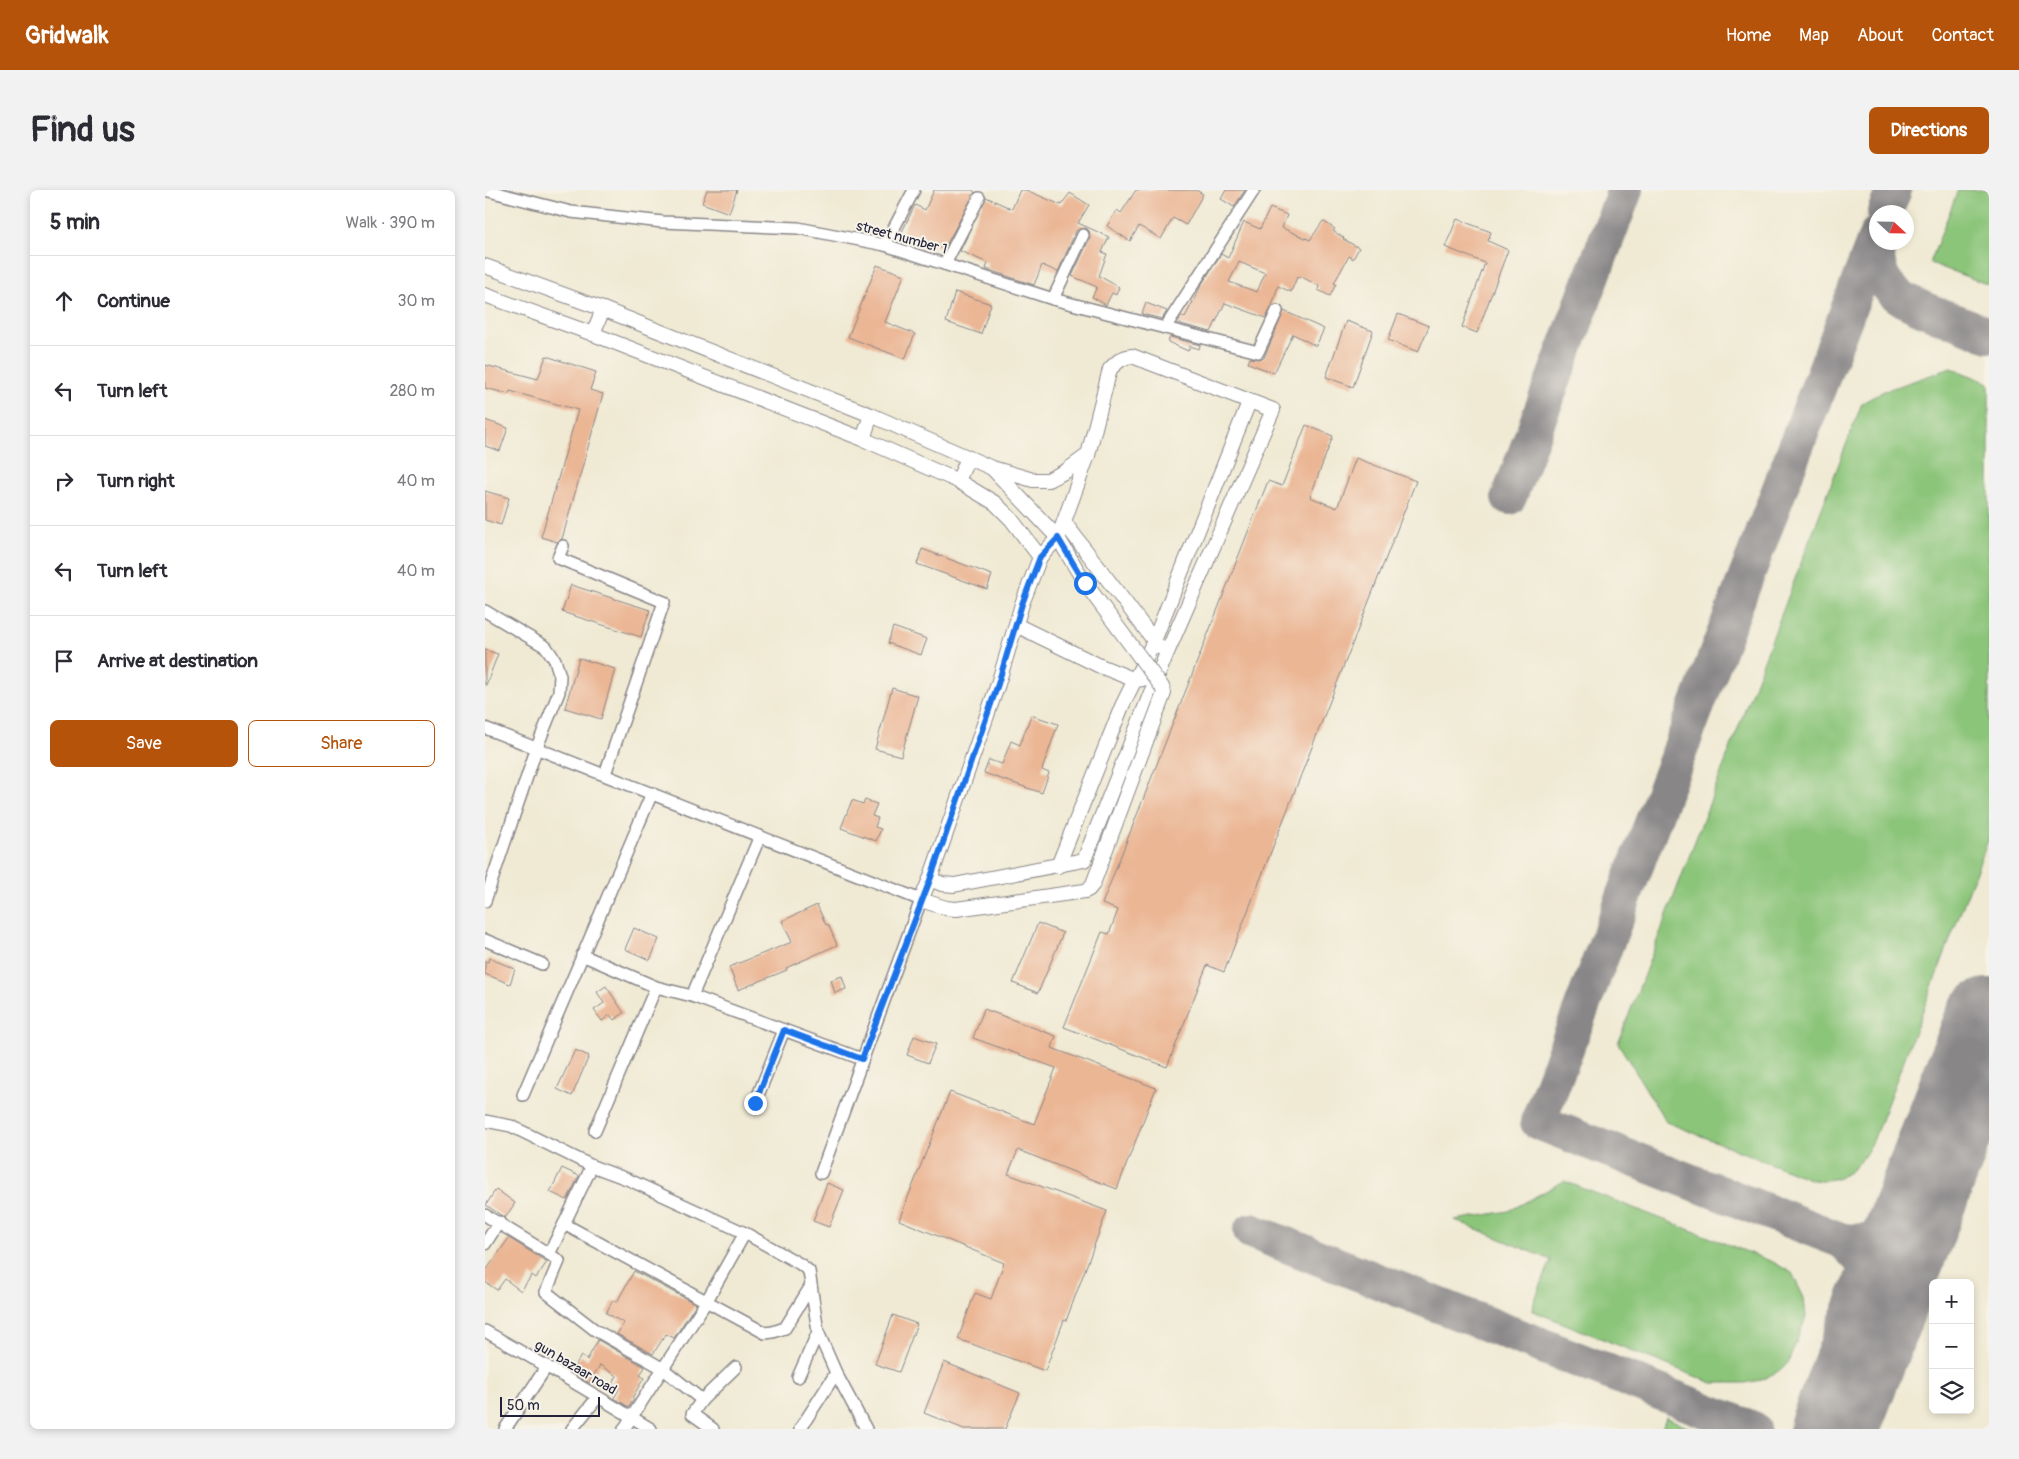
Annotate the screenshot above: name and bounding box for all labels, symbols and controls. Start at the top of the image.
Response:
text: Gridwalk [25,21,109,50]
text: Home [1726,24,1771,47]
text: Map [1799,24,1829,47]
text: About [1857,24,1903,47]
text: Contact [1931,24,1994,47]
button: Directions [1869,107,1989,154]
text: Find us [30,108,135,152]
north arrow [1869,205,1914,250]
text: 5 min [50,209,100,236]
text: Walk · 390 m [346,213,435,233]
street label: street number 1 [855,217,949,258]
icon: ahead [50,287,78,315]
text: Continue [97,289,170,313]
text: 30 m [397,291,435,311]
icon: left [50,377,78,405]
text: Turn left [97,379,167,403]
text: 280 m [389,381,435,401]
icon: right [50,467,78,495]
text: Turn right [97,469,175,493]
text: 40 m [397,471,435,491]
icon: left [50,557,78,585]
text: Turn left [97,559,167,583]
text: 40 m [397,561,435,581]
route start [1074,572,1097,595]
icon: arrive [50,647,78,675]
text: Arrive at destination [97,649,258,673]
button: Save [50,720,238,767]
button: Share [248,720,435,767]
route end [744,1092,767,1115]
map controls [1929,1279,1974,1414]
button: + [1929,1279,1974,1324]
button: − [1929,1324,1974,1369]
street label: gun bazaar road [532,1336,620,1399]
button: layers [1929,1369,1974,1414]
scale bar [500,1394,600,1417]
text: 50 m [507,1397,540,1414]

